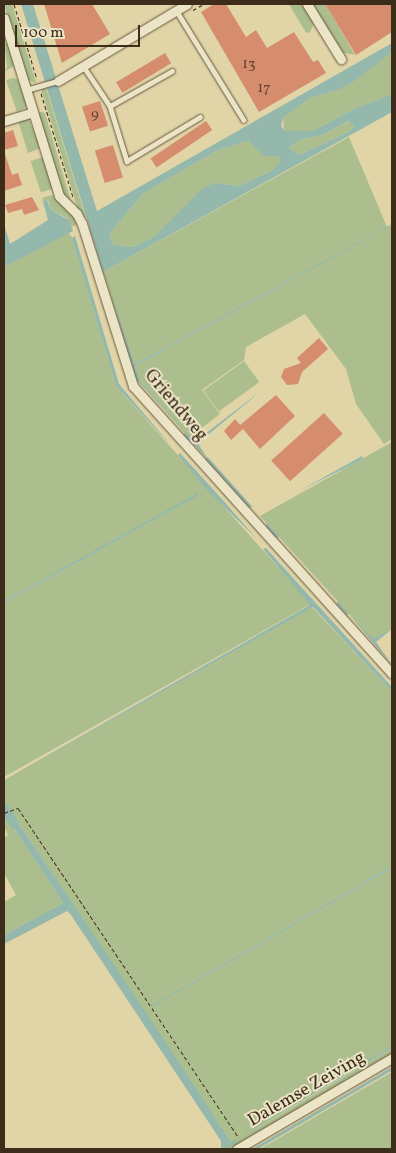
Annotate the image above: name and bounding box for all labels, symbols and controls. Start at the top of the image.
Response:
scale bar [18,15,142,47]
text: 100 m [23,23,63,44]
house number: 13 [242,56,256,74]
house number: 17 [257,80,271,98]
house number: 9 [91,106,99,124]
street label: Griendweg [139,366,211,446]
street label: Dalemse Zeiving [244,1048,370,1132]

